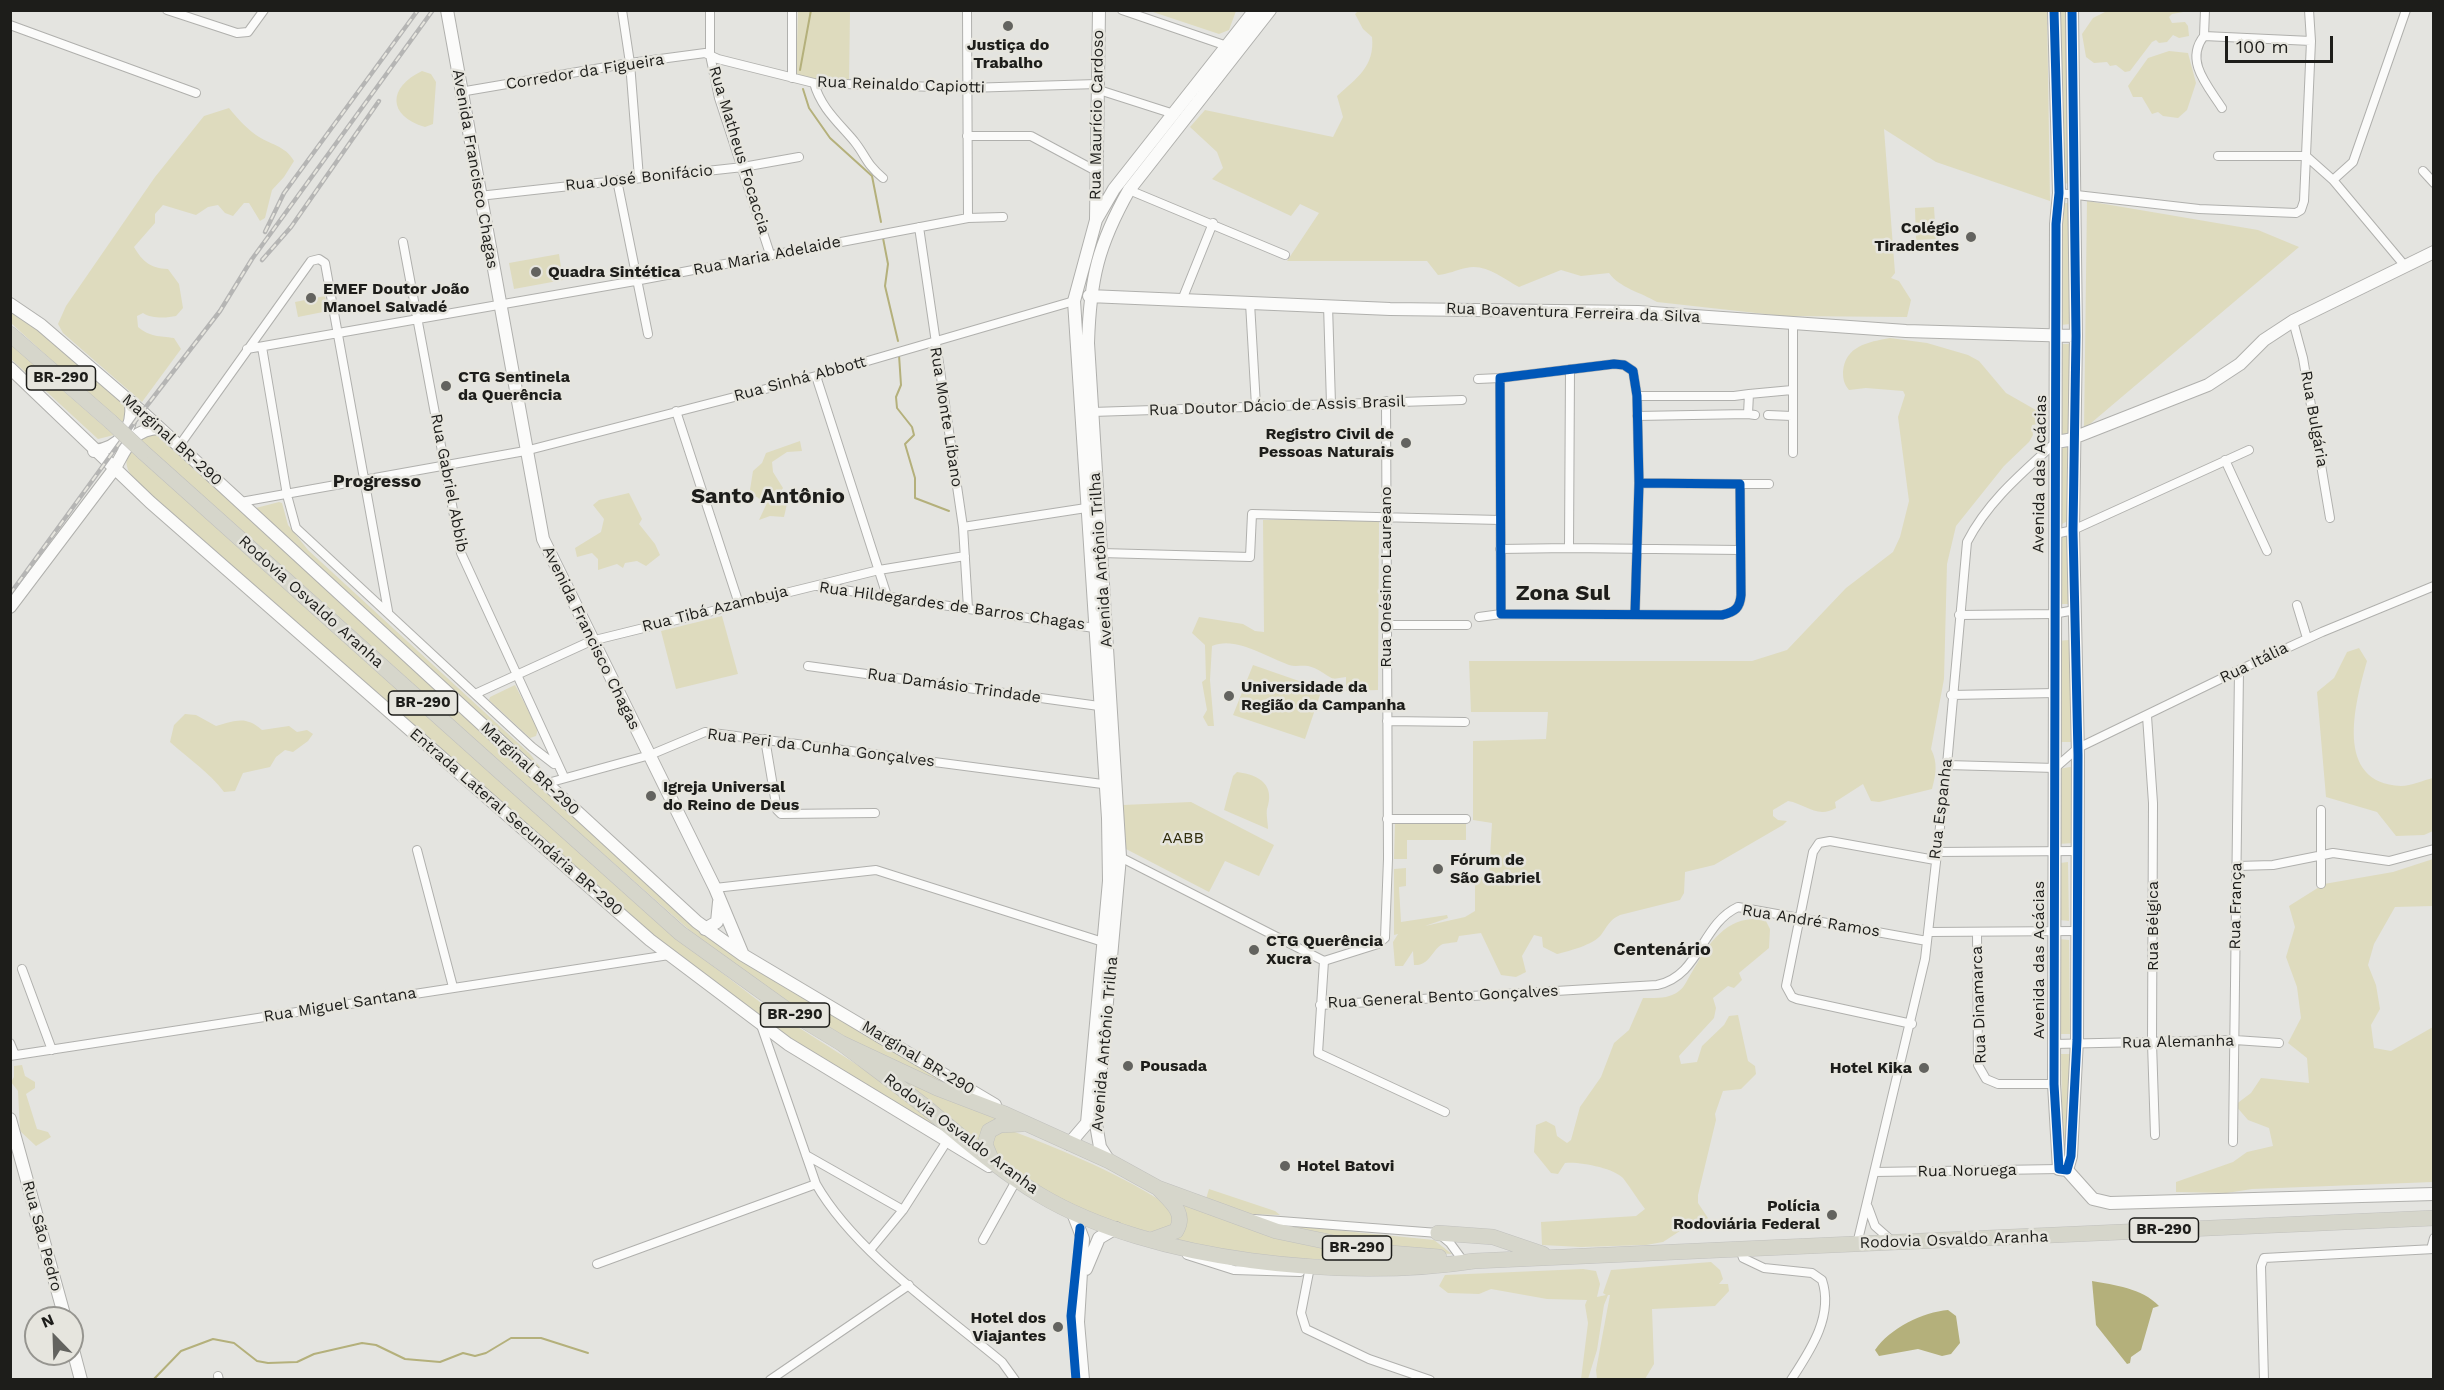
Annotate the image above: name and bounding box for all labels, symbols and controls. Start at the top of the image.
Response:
marker: Justiça do Trabalho [1001,19,1015,33]
scale bar [2228,24,2336,62]
street label: Rua Maurício Cardoso [1086,30,1108,200]
place label: Justiça do Trabalho [967,35,1049,73]
text: 100 m [2236,36,2289,57]
street label: Corredor da Figueira [504,50,666,94]
street label: Rua Matheus Focaccia [704,64,774,236]
street label: Avenida Francisco Chagas [448,68,502,270]
street label: Rua Reinaldo Capiotti [817,72,985,98]
street label: Rua José Bonifácio [564,161,714,195]
place label: Colégio Tiradentes [1874,218,1959,256]
marker: Colégio Tiradentes [1964,230,1978,244]
street label: Rua Maria Adelaide [692,232,842,280]
place label: Quadra Sintética [548,262,681,282]
marker: Quadra Sintética [529,265,543,279]
place label: EMEF Doutor João Manoel Salvadé [323,279,469,317]
marker: EMEF Doutor João Manoel Salvadé [304,291,318,305]
street label: Rua Boaventura Ferreira da Silva [1446,299,1700,327]
street label: Rua Monte Líbano [925,346,967,488]
street label: Rua Sinhá Abbott [732,352,868,406]
road number: BR-290 [26,366,96,390]
place label: CTG Sentinela da Querência [458,367,570,405]
street label: Rua Bulgária [2296,369,2332,469]
marker: CTG Sentinela da Querência [439,379,453,393]
street label: Marginal BR-290 [118,390,226,490]
street label: Rua Doutor Dácio de Assis Brasil [1148,392,1406,420]
street label: Avenida das Acácias [2029,395,2051,553]
street label: Rua Gabriel Abbib [426,412,472,554]
place label: Registro Civil de Pessoas Naturais [1259,424,1394,462]
marker: Registro Civil de Pessoas Naturais [1399,436,1413,450]
district label: Progresso [333,471,421,493]
street label: Avenida Antônio Trilha [1085,472,1117,648]
district label: Santo Antônio [691,484,845,510]
street label: Rua Onésimo Laureano [1376,486,1396,668]
street label: Rodovia Osvaldo Aranha [234,532,388,672]
street label: Avenida Francisco Chagas [538,543,644,733]
street label: Rua Hildegardes de Barros Chagas [818,578,1086,634]
district label: Zona Sul [1516,581,1610,607]
street label: Rua Tibá Azambuja [640,582,790,636]
street label: Rua Itália [2217,638,2291,688]
street label: Rua Damásio Trindade [866,664,1042,708]
place label: Universidade da Região da Campanha [1241,677,1406,715]
marker: Universidade da Região da Campanha [1222,689,1236,703]
road number: BR-290 [388,691,458,715]
street label: Marginal BR-290 [477,718,583,820]
street label: Entrada Lateral Secundária BR-290 [405,724,627,920]
street label: Rua Peri da Cunha Gonçalves [706,724,936,772]
street label: Rua Espanha [1925,757,1957,861]
place label: Igreja Universal do Reino de Deus [663,777,799,815]
marker: Igreja Universal do Reino de Deus [644,789,658,803]
park label: AABB [1162,828,1204,848]
place label: Fórum de São Gabriel [1450,850,1541,888]
marker: Fórum de São Gabriel [1431,862,1445,876]
street label: Rua França [2226,862,2246,950]
street label: Avenida das Acácias [2029,881,2049,1039]
street label: Rua Bélgica [2143,881,2163,971]
street label: Rua André Ramos [1741,901,1881,941]
place label: CTG Querência Xucra [1266,931,1383,969]
district label: Centenário [1613,939,1711,961]
marker: CTG Querência Xucra [1247,943,1261,957]
street label: Rua Dinamarca [1967,946,1991,1064]
street label: Avenida Antônio Trilha [1088,956,1122,1132]
street label: Rua General Bento Gonçalves [1327,981,1559,1013]
street label: Rua Miguel Santana [262,983,418,1027]
road number: BR-290 [760,1003,830,1027]
street label: Marginal BR-290 [858,1017,978,1099]
street label: Rua Alemanha [2121,1031,2235,1053]
place label: Pousada [1140,1056,1207,1076]
place label: Hotel Kika [1830,1058,1912,1078]
marker: Pousada [1121,1059,1135,1073]
marker: Hotel Kika [1917,1061,1931,1075]
street label: Rodovia Osvaldo Aranha [880,1070,1042,1198]
place label: Hotel Batovi [1297,1156,1394,1176]
marker: Hotel Batovi [1278,1159,1292,1173]
street label: Rua Noruega [1917,1161,2017,1181]
street label: Rua São Pedro [18,1179,66,1293]
place label: Polícia Rodoviária Federal [1673,1196,1820,1234]
marker: Polícia Rodoviária Federal [1825,1208,1839,1222]
road number: BR-290 [2130,1218,2198,1242]
street label: Rodovia Osvaldo Aranha [1859,1227,2049,1253]
road number: BR-290 [1322,1236,1392,1260]
north arrow [24,1306,84,1366]
place label: Hotel dos Viajantes [970,1308,1046,1346]
text: N [38,1310,57,1332]
marker: Hotel dos Viajantes [1051,1320,1065,1334]

